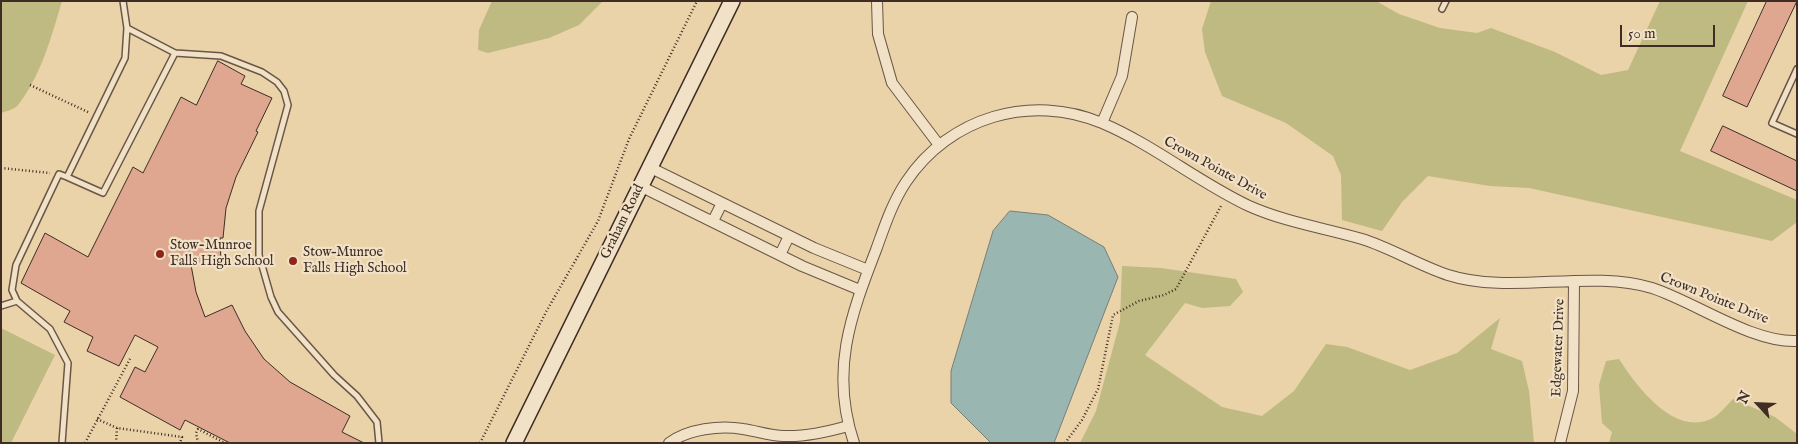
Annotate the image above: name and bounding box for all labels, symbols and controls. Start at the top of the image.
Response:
scale bar [1623,15,1718,47]
text: 50 m [1628,24,1656,43]
street label: Crown Pointe Drive [1160,134,1270,204]
street label: Graham Road [598,182,648,262]
place label: Stow-Munroe Falls High School [170,238,274,270]
place label: Stow–Munroe Falls High School [303,245,407,278]
marker: Stow-Munroe Falls High School [154,248,166,260]
marker: Stow–Munroe Falls High School [287,255,299,267]
street label: Crown Pointe Drive [1657,270,1771,328]
street label: Edgewater Drive [1549,299,1569,397]
north arrow [1733,379,1783,429]
text: N [1734,388,1755,407]

